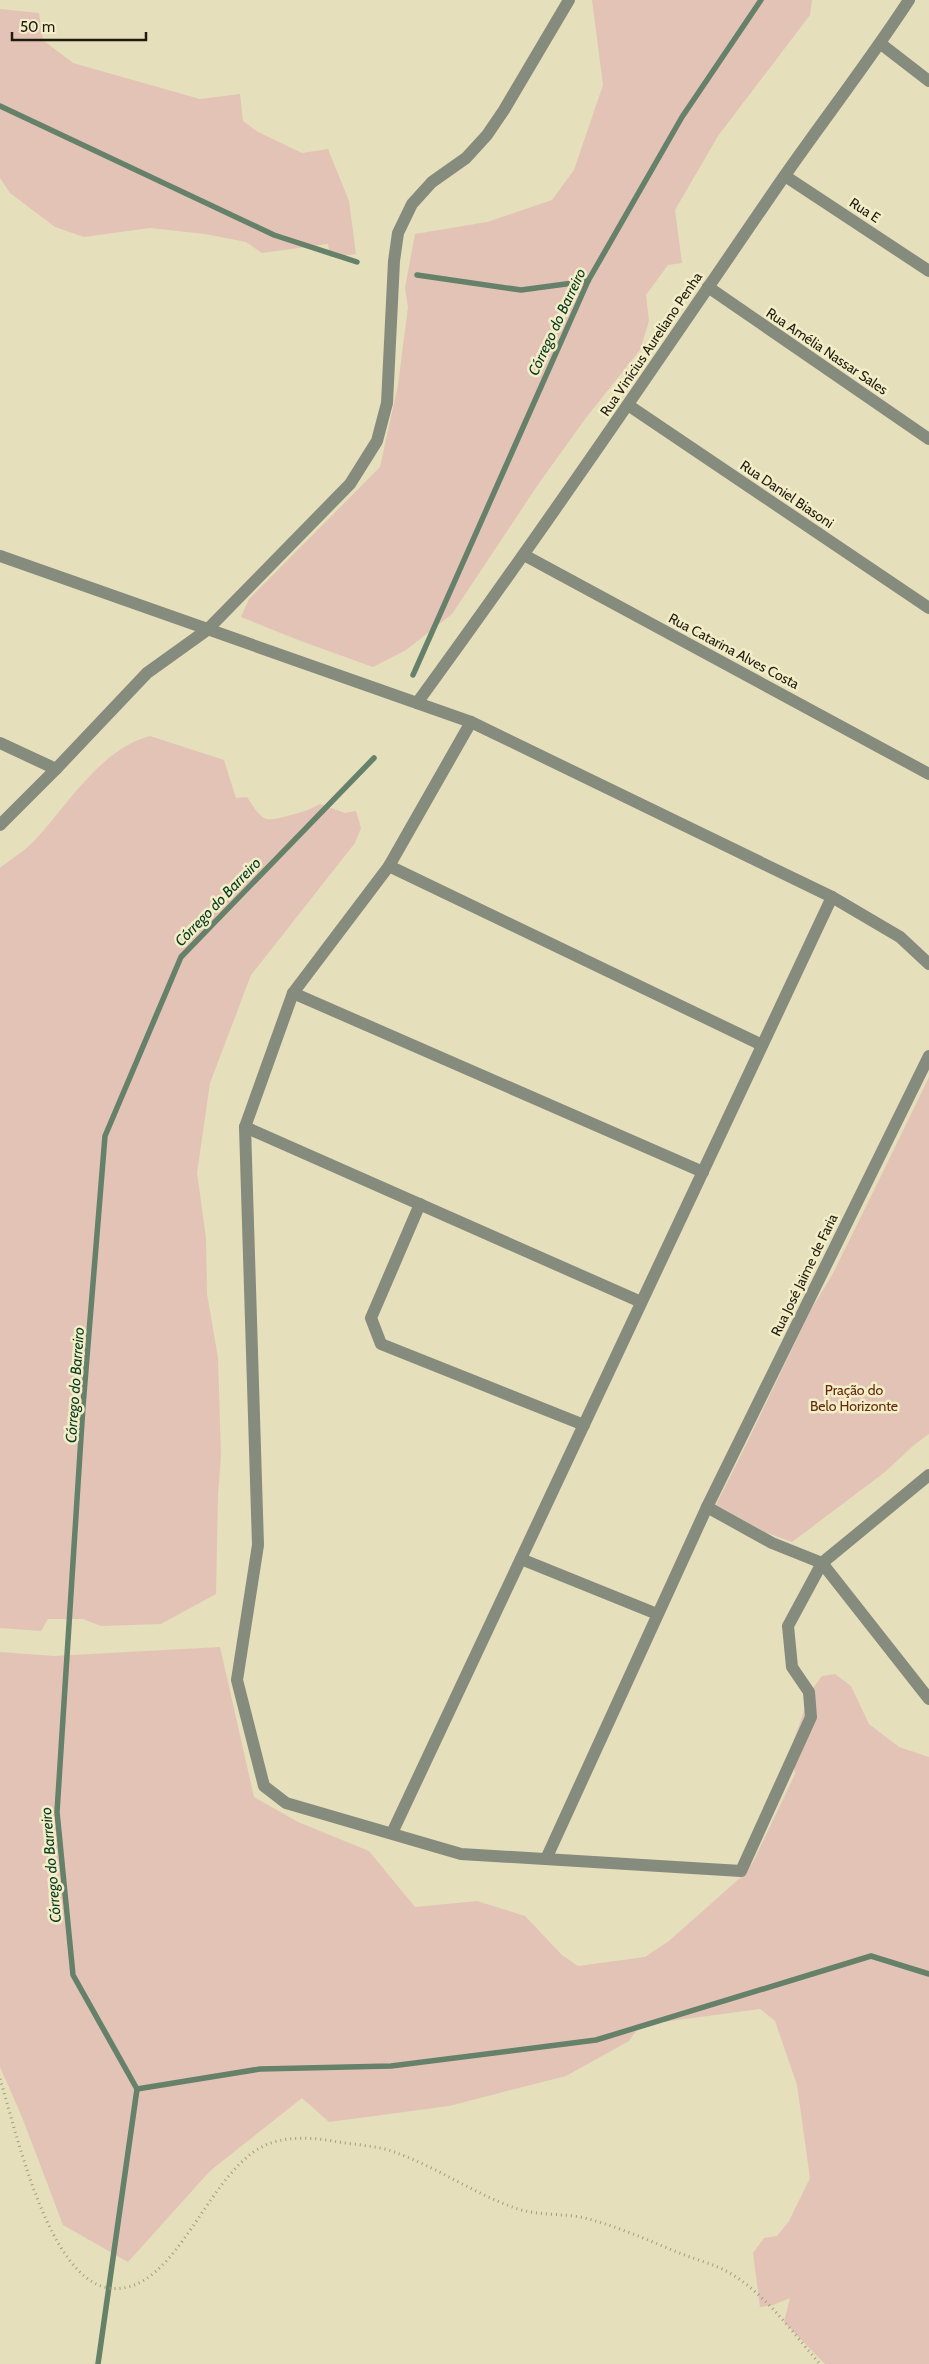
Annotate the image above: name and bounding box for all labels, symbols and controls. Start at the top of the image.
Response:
scale bar [12,10,146,42]
text: 50 m [20,18,55,36]
street label: Rua E [846,193,884,227]
water label: Córrego do Barreiro [524,265,590,378]
street label: Rua Vinícius Aureliano Penha [596,268,706,420]
street label: Rua Amélia Nassar Sales [763,304,892,399]
street label: Rua Daniel Biasoni [737,456,837,532]
street label: Rua Catarina Alves Costa [666,609,803,693]
water label: Córrego do Barreiro [171,854,265,950]
street label: Rua José Jaime de Faria [767,1211,842,1339]
water label: Córrego do Barreiro [62,1326,88,1444]
park label: Pração do Belo Horizonte [810,1381,898,1415]
water label: Córrego do Barreiro [37,1806,65,1924]

